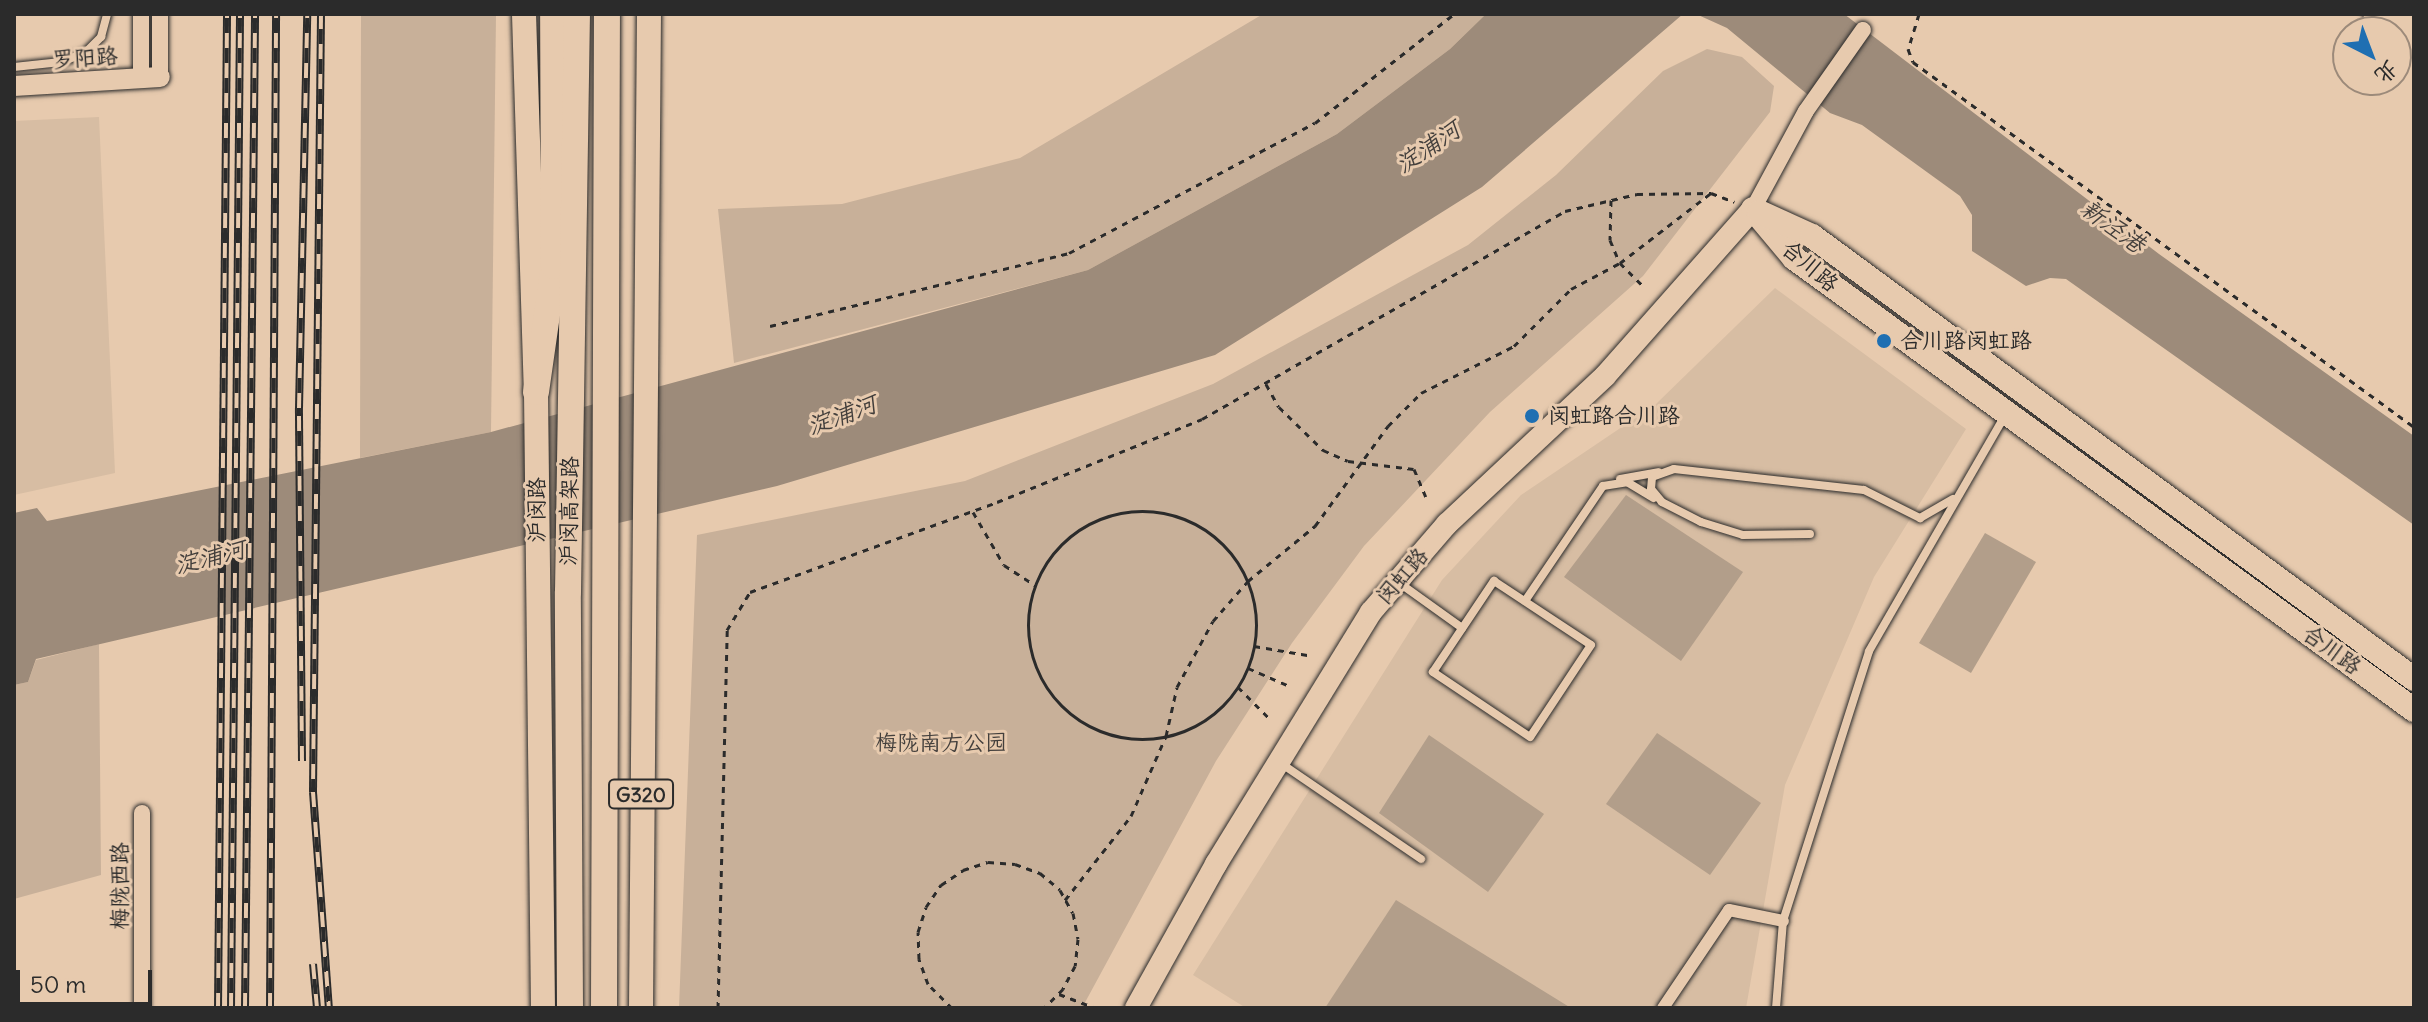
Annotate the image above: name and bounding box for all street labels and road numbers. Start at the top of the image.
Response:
street label: 罗阳路 [51,43,119,73]
street label: 合川路 [1776,235,1844,297]
street label: 沪闵高架路 [555,456,583,566]
street label: 沪闵路 [524,477,550,543]
street label: 闵虹路 [1370,542,1434,610]
street label: 合川路 [2298,620,2366,680]
road number: G320 [607,778,675,810]
street label: 梅陇西路 [107,842,133,930]

